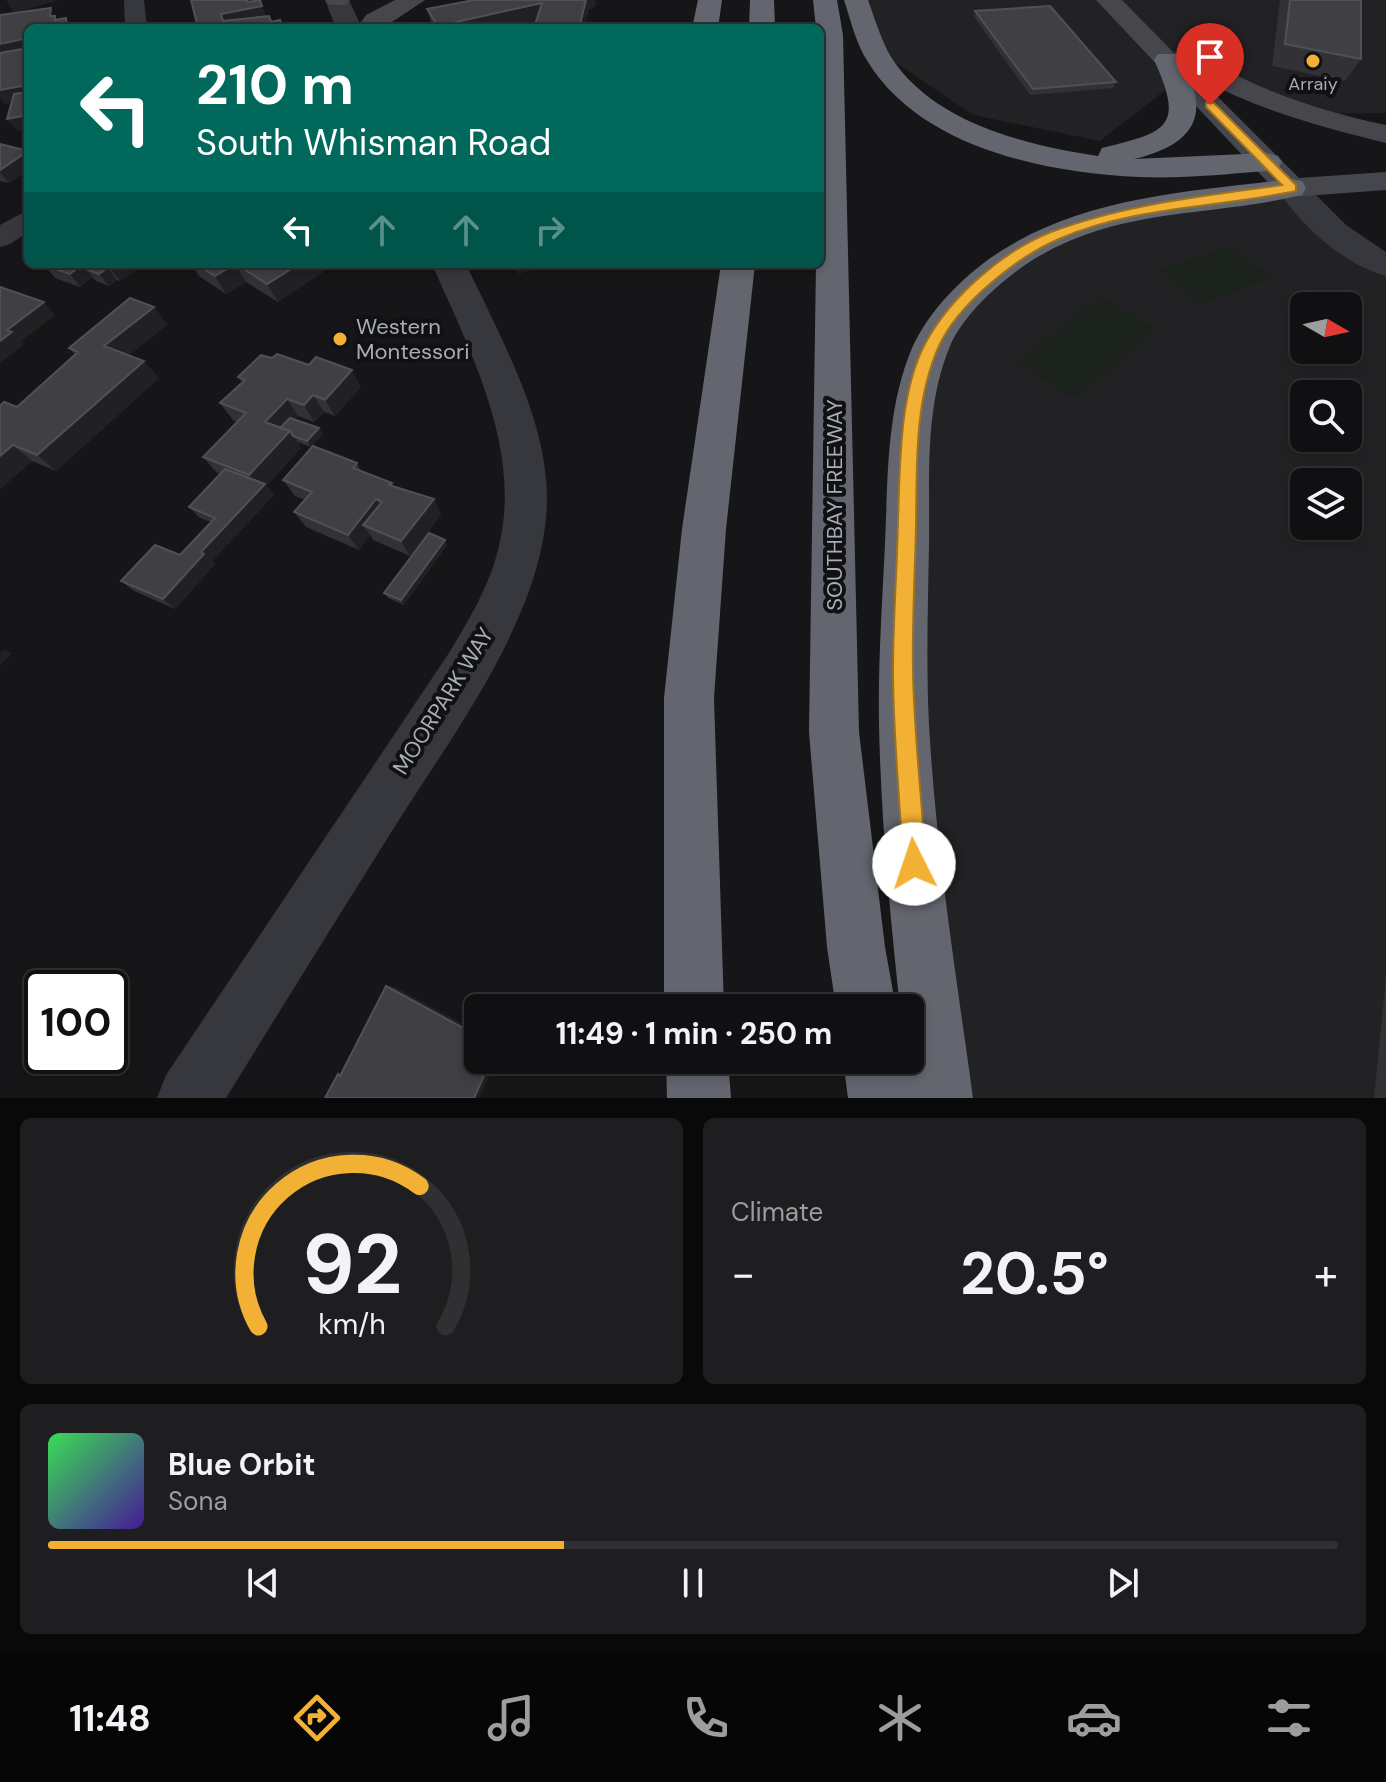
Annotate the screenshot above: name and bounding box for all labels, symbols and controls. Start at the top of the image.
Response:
pin [1176,23,1244,105]
icon: arrive [1188,35,1232,79]
text: 210 m [196,48,354,121]
marker: Arraiy [1304,52,1322,70]
icon: left [64,56,168,160]
place label: Arraiy [1288,72,1338,96]
text: South Whisman Road [196,119,551,166]
icon: left [276,208,320,252]
icon: ahead [360,208,404,252]
icon: ahead [444,208,488,252]
icon: right [528,208,572,252]
north arrow [1290,292,1362,364]
map controls [1290,292,1362,540]
place label: Western Montessori [356,312,470,366]
marker: Western Montessori [331,330,349,348]
button: search [1290,380,1362,452]
street label: SOUTHBAY FREEWAY [820,399,849,611]
button: layers [1290,468,1362,540]
street label: MOORPARK WAY [386,622,500,780]
position arrow [872,822,956,906]
speed limit sign: 100 [24,970,128,1074]
text: 11:49 · 1 min · 250 m [556,1014,832,1053]
text: Climate [731,1195,823,1229]
text: 92 [301,1210,402,1319]
text: 20.5° [960,1234,1109,1313]
text: − [731,1245,755,1303]
text: + [1314,1245,1338,1303]
text: km/h [318,1306,385,1343]
text: Blue Orbit [168,1445,315,1484]
text: Sona [168,1484,228,1518]
icon: previous [241,1561,285,1605]
icon: pause [671,1561,715,1605]
icon: next [1101,1561,1145,1605]
icon: directions [289,1690,345,1746]
icon: music [483,1690,539,1746]
icon: phone [678,1690,734,1746]
icon: climate [872,1690,928,1746]
icon: car [1066,1690,1122,1746]
icon: filters [1261,1690,1317,1746]
text: 11:48 [69,1695,151,1742]

